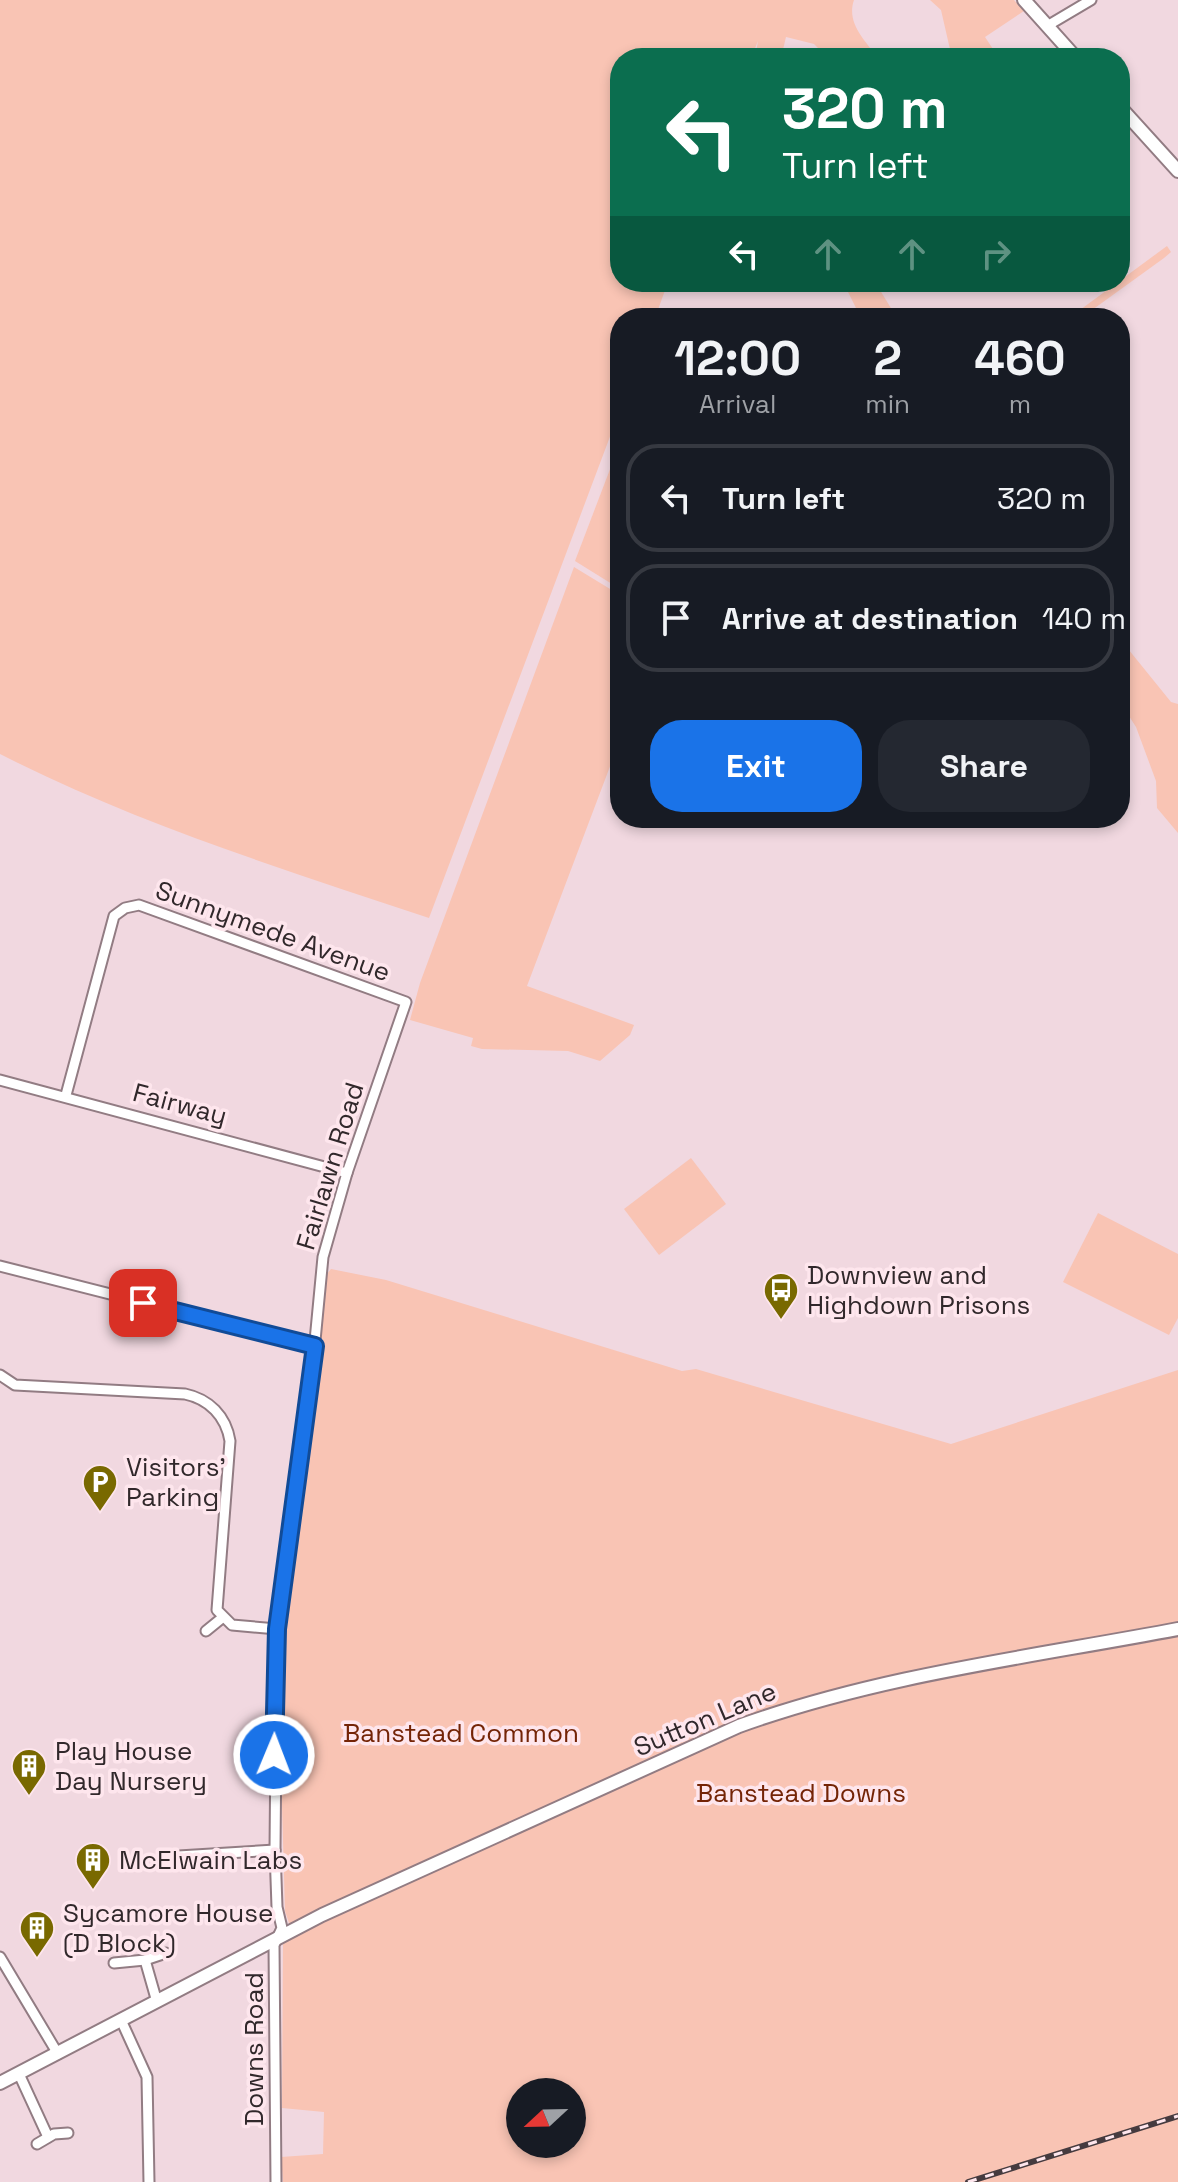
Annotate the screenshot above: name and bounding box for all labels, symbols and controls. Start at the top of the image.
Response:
text: 320 m [782,73,948,144]
icon: left [650,80,754,184]
text: Turn left [782,143,929,189]
icon: left [722,232,766,276]
icon: ahead [806,232,850,276]
icon: ahead [890,232,934,276]
icon: right [974,232,1018,276]
text: 12:00 [674,328,801,389]
text: 2 [873,328,902,389]
text: 460 [974,328,1066,389]
text: Arrival [699,387,776,421]
text: min [865,387,910,421]
text: m [1009,387,1031,421]
icon: left [654,476,698,520]
text: Turn left [722,479,845,518]
text: 320 m [997,479,1086,518]
icon: arrive [654,596,698,640]
text: Arrive at destination [722,599,1018,638]
text: 140 m [1042,599,1126,638]
button: Exit [650,720,862,812]
button: Share [878,720,1090,812]
street label: Sunnymede Avenue [151,873,395,989]
street label: Fairway [129,1075,231,1133]
street label: Fairlawn Road [288,1078,372,1254]
place label: Downview and Highdown Prisons [807,1258,1030,1322]
pin [109,1269,177,1337]
bus stop icon: Downview and Highdown Prisons [762,1271,800,1321]
icon: arrive [121,1281,165,1325]
place label: Visitors' Parking [126,1450,226,1514]
parking icon: Visitors' Parking [81,1463,119,1513]
street label: Sutton Lane [629,1674,781,1764]
position arrow [232,1713,316,1797]
park label: Banstead Common [343,1716,579,1750]
place label: Play House Day Nursery [55,1734,207,1798]
building icon: Play House Day Nursery [10,1747,48,1797]
park label: Banstead Downs [696,1776,906,1810]
building icon: McElwain Labs [74,1841,112,1891]
place label: McElwain Labs [119,1843,302,1877]
place label: Sycamore House (D Block) [63,1896,273,1960]
building icon: Sycamore House (D Block) [18,1909,56,1959]
street label: Downs Road [237,1972,271,2126]
north arrow [506,2078,586,2158]
map controls [506,2078,586,2158]

